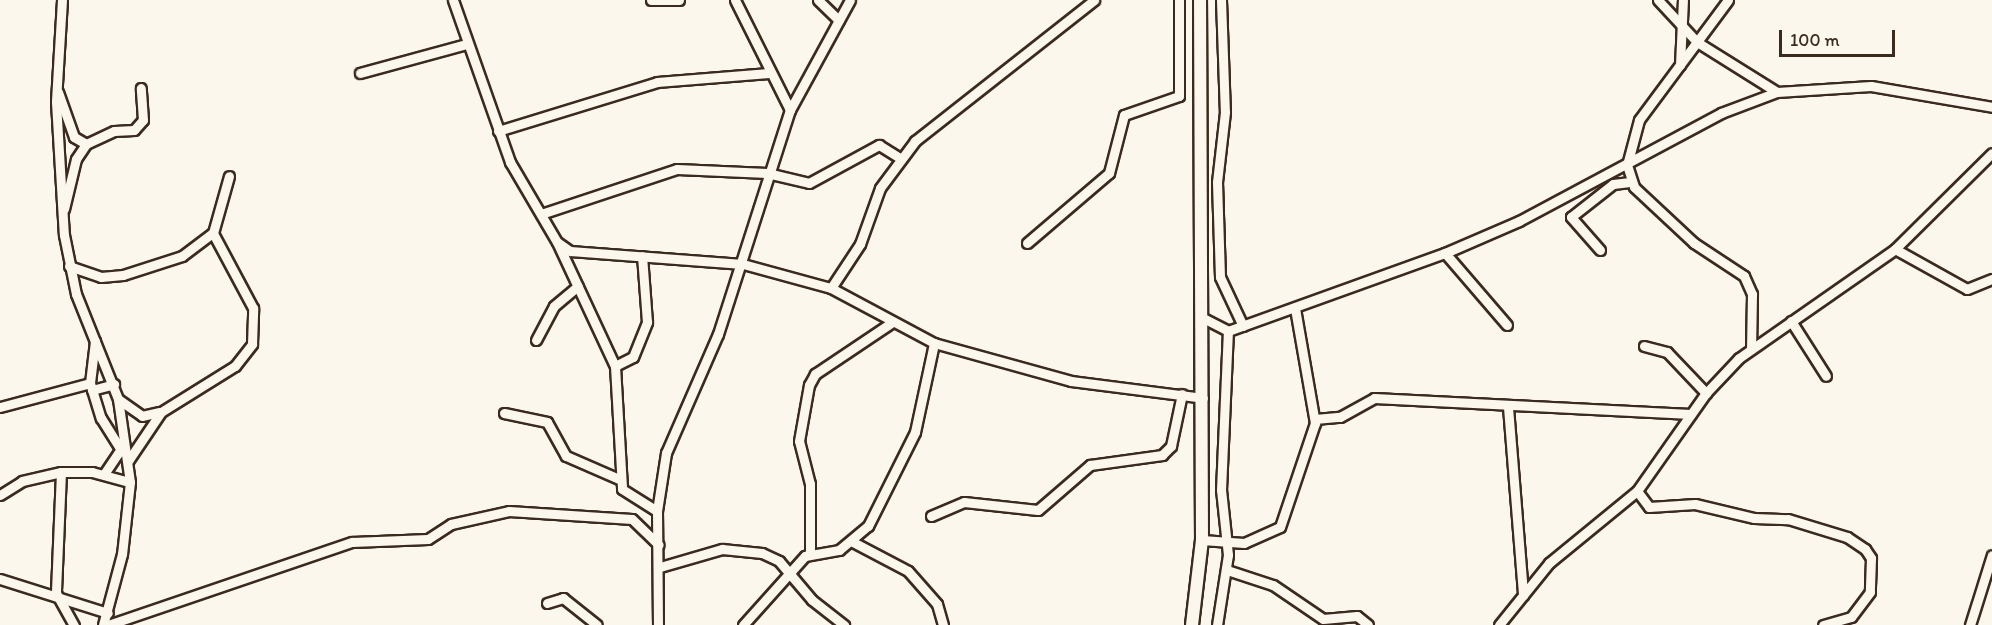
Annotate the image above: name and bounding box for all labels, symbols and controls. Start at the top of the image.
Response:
scale bar [1782,18,1898,56]
text: 100 m [1790,29,1840,51]

